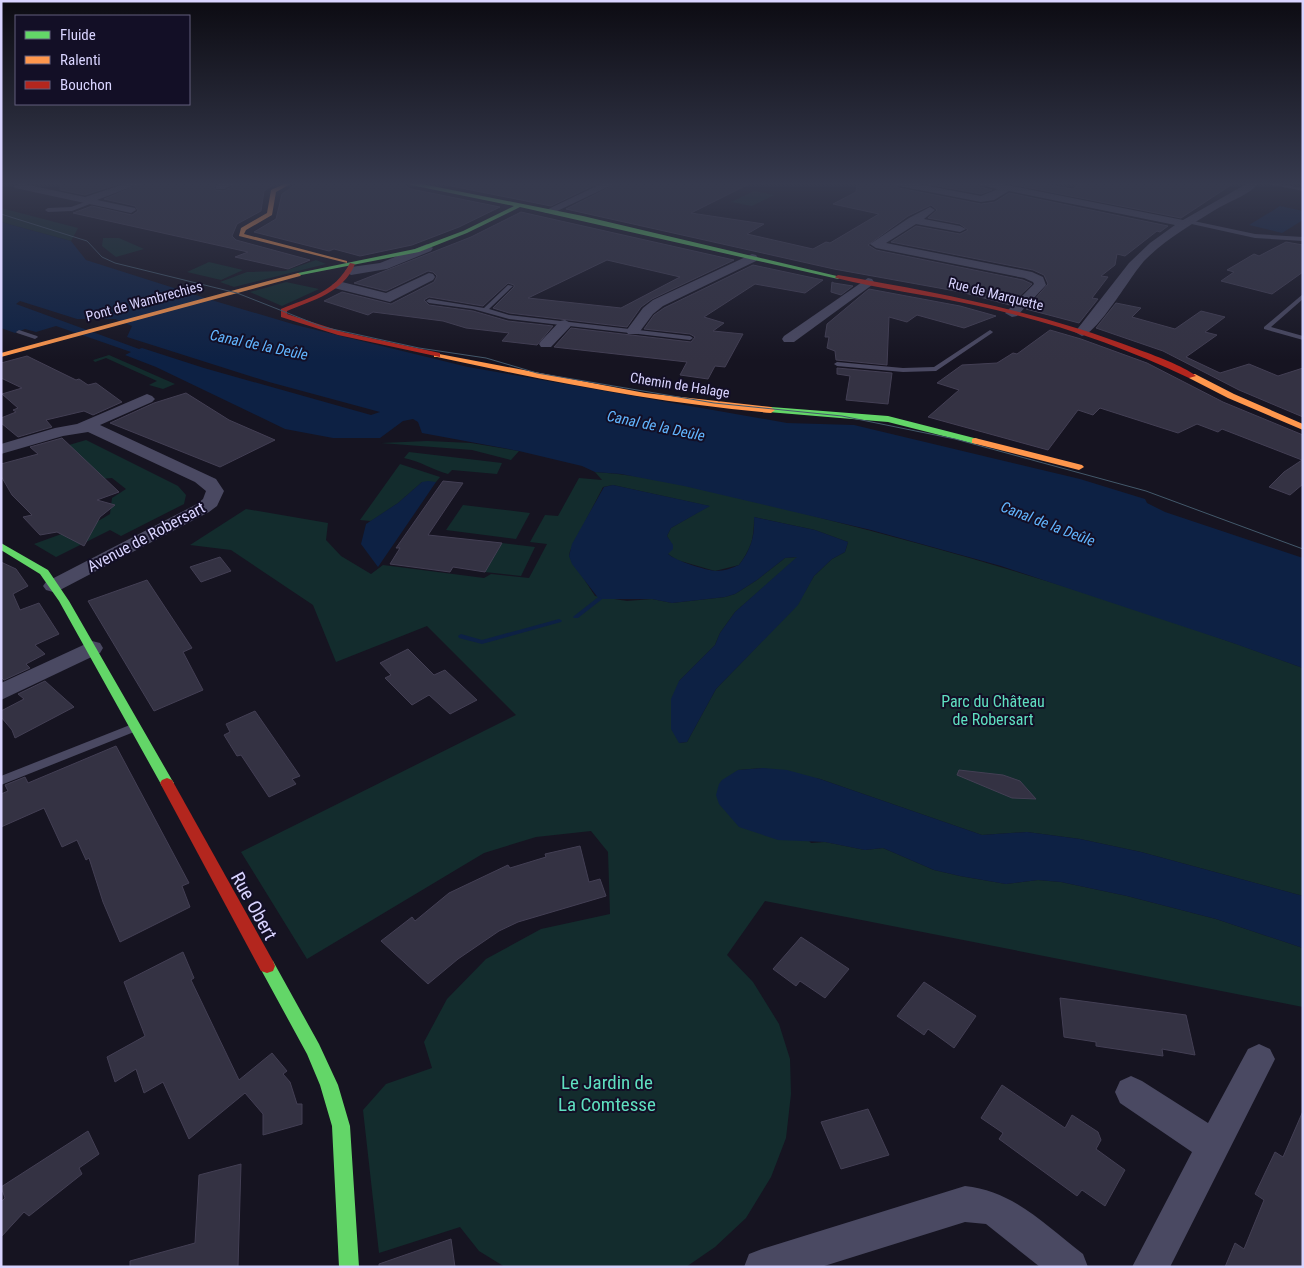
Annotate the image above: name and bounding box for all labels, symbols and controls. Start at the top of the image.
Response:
legend [15,15,190,105]
text: Fluide [60,26,96,44]
text: Ralenti [60,51,101,69]
text: Bouchon [60,76,112,94]
street label: Rue de Marquette [947,274,1046,314]
street label: Pont de Wambrechies [84,278,204,324]
water label: Canal de la Deûle [208,326,310,364]
street label: Chemin de Halage [629,369,731,401]
water label: Canal de la Deûle [605,407,707,445]
street label: Avenue de Robersart [84,498,208,576]
water label: Canal de la Deûle [998,498,1098,550]
park label: Parc du Château de Robersart [941,692,1045,729]
street label: Rue Obert [226,868,282,944]
park label: Le Jardin de La Comtesse [558,1071,656,1116]

